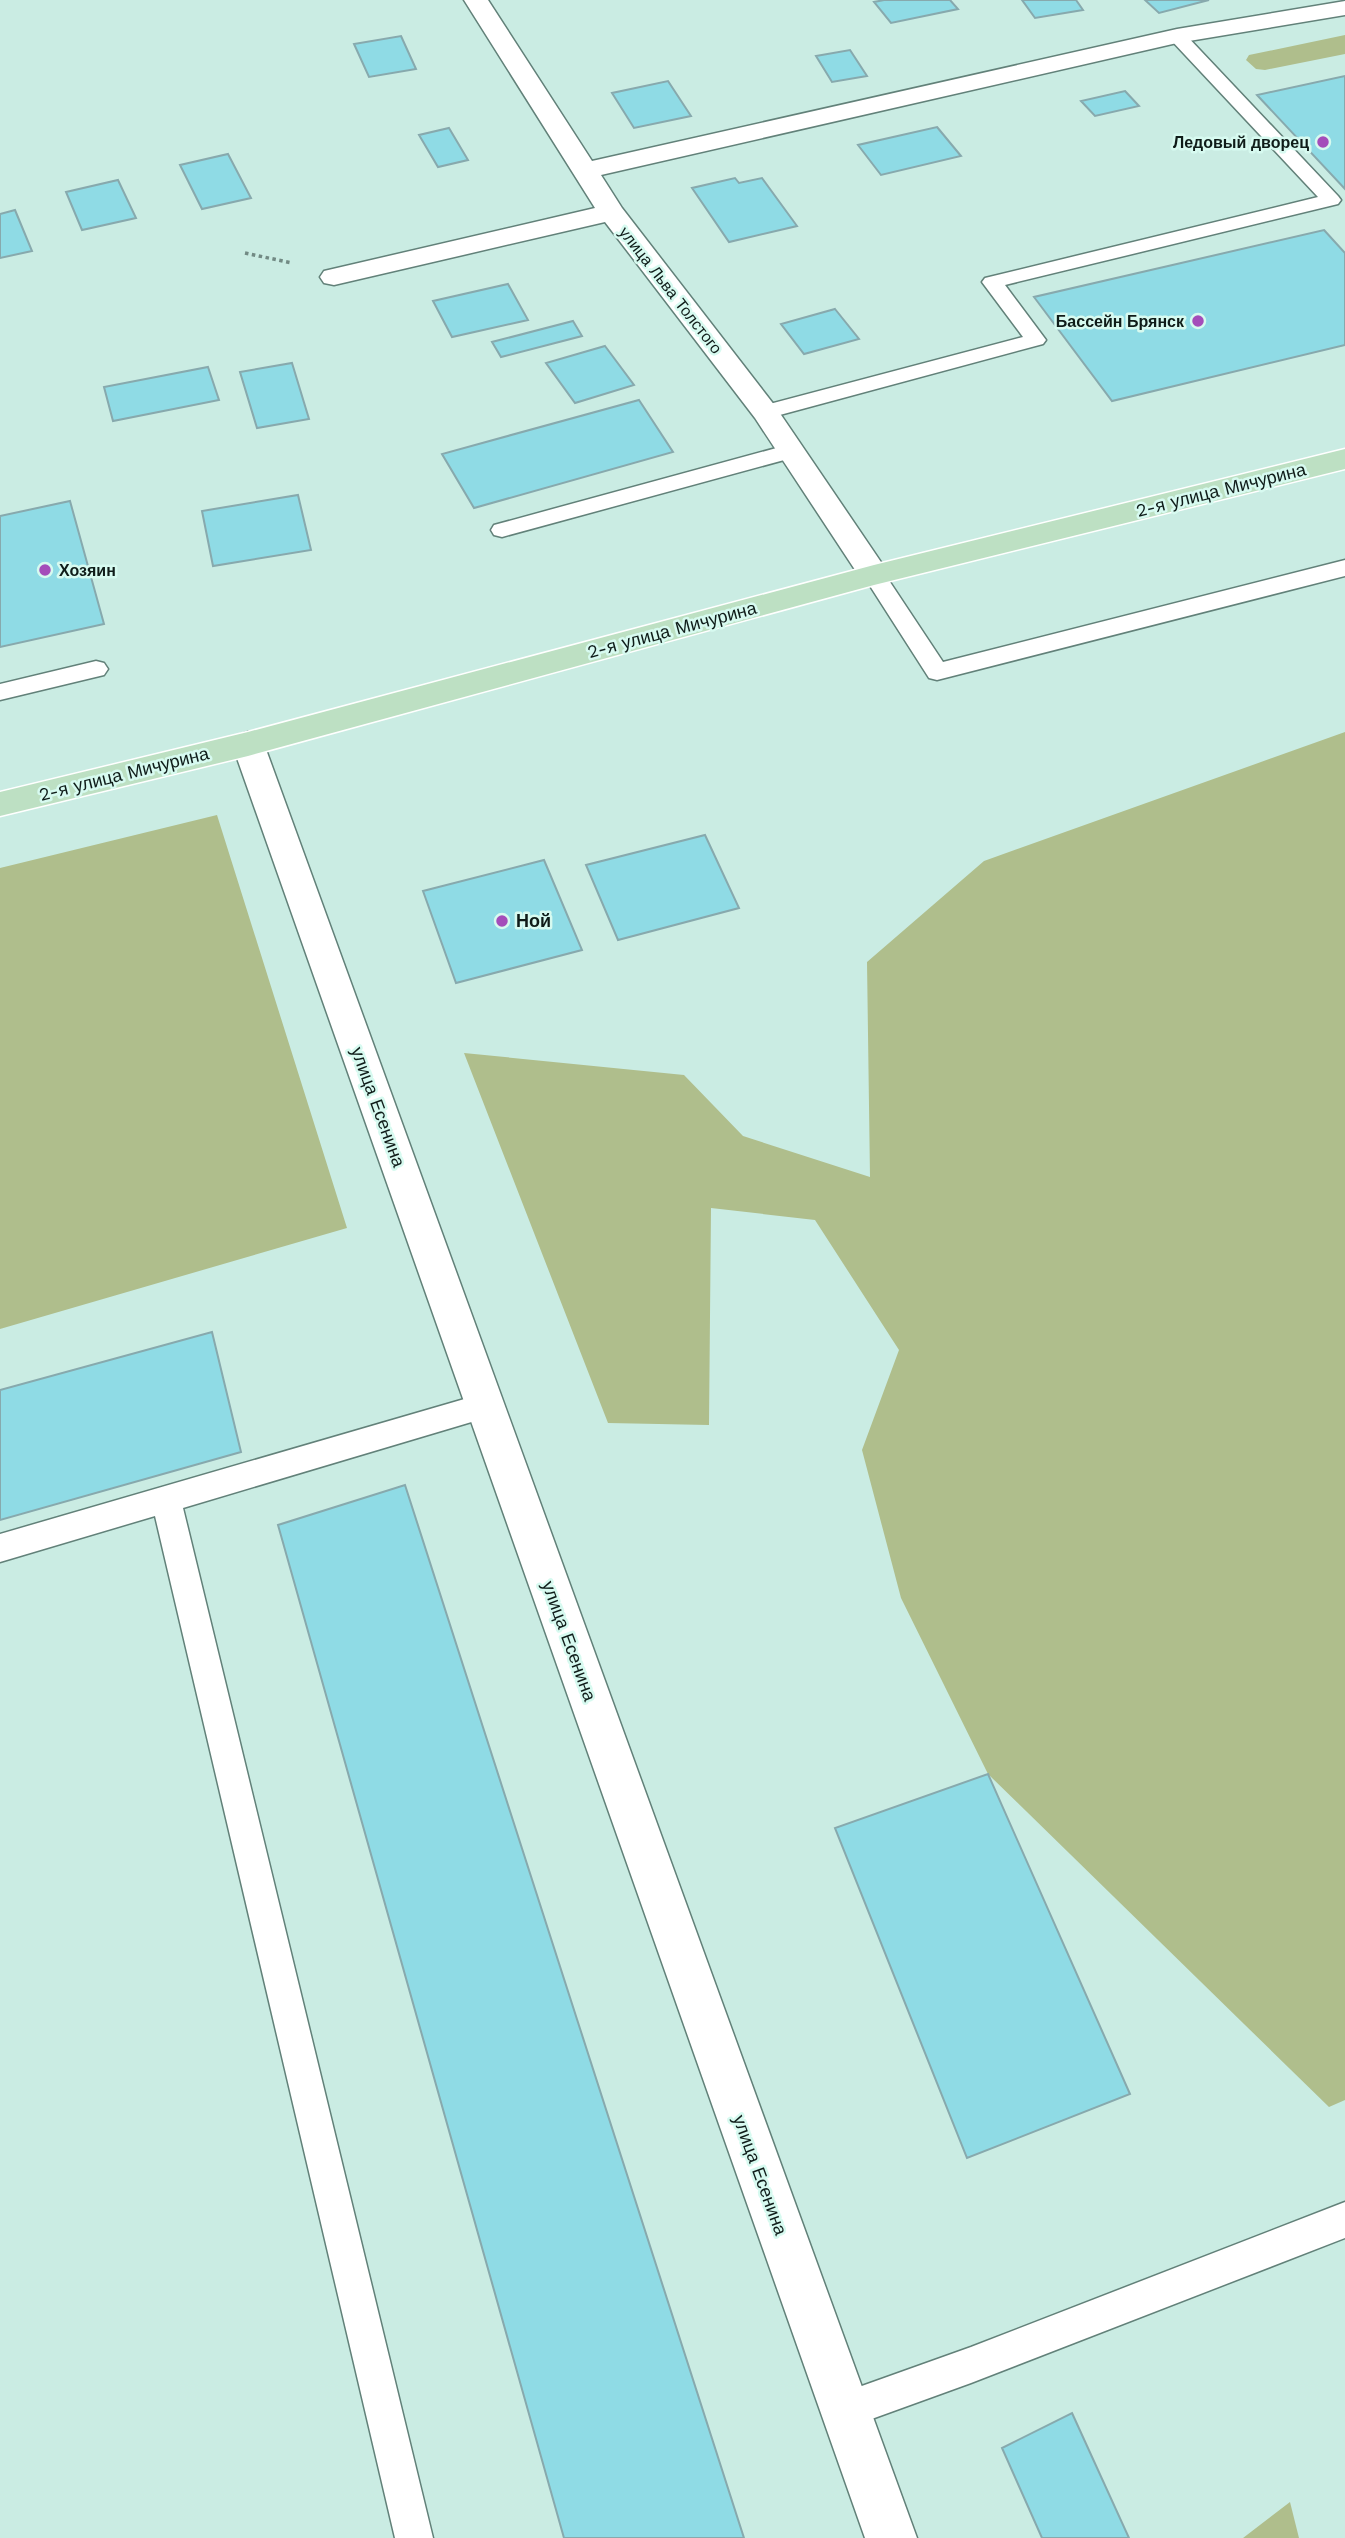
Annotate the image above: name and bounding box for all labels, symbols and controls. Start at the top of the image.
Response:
place label: Ледовый дворец [1173,133,1309,152]
marker: Ледовый дворец [1315,134,1331,150]
street label: улица Льва Толстого [615,223,726,358]
place label: Бассейн Брянск [1056,312,1185,331]
marker: Бассейн Брянск [1190,313,1206,329]
street label: 2-я улица Мичурина [1134,458,1309,521]
place label: Хозяин [59,561,116,580]
marker: Хозяин [37,562,53,578]
street label: 2-я улица Мичурина [585,597,760,662]
street label: 2-я улица Мичурина [37,742,212,805]
place label: Ной [516,910,551,931]
marker: Ной [494,913,510,929]
street label: улица Есенина [347,1044,410,1171]
street label: улица Есенина [538,1578,601,1705]
street label: улица Есенина [729,2112,792,2239]

